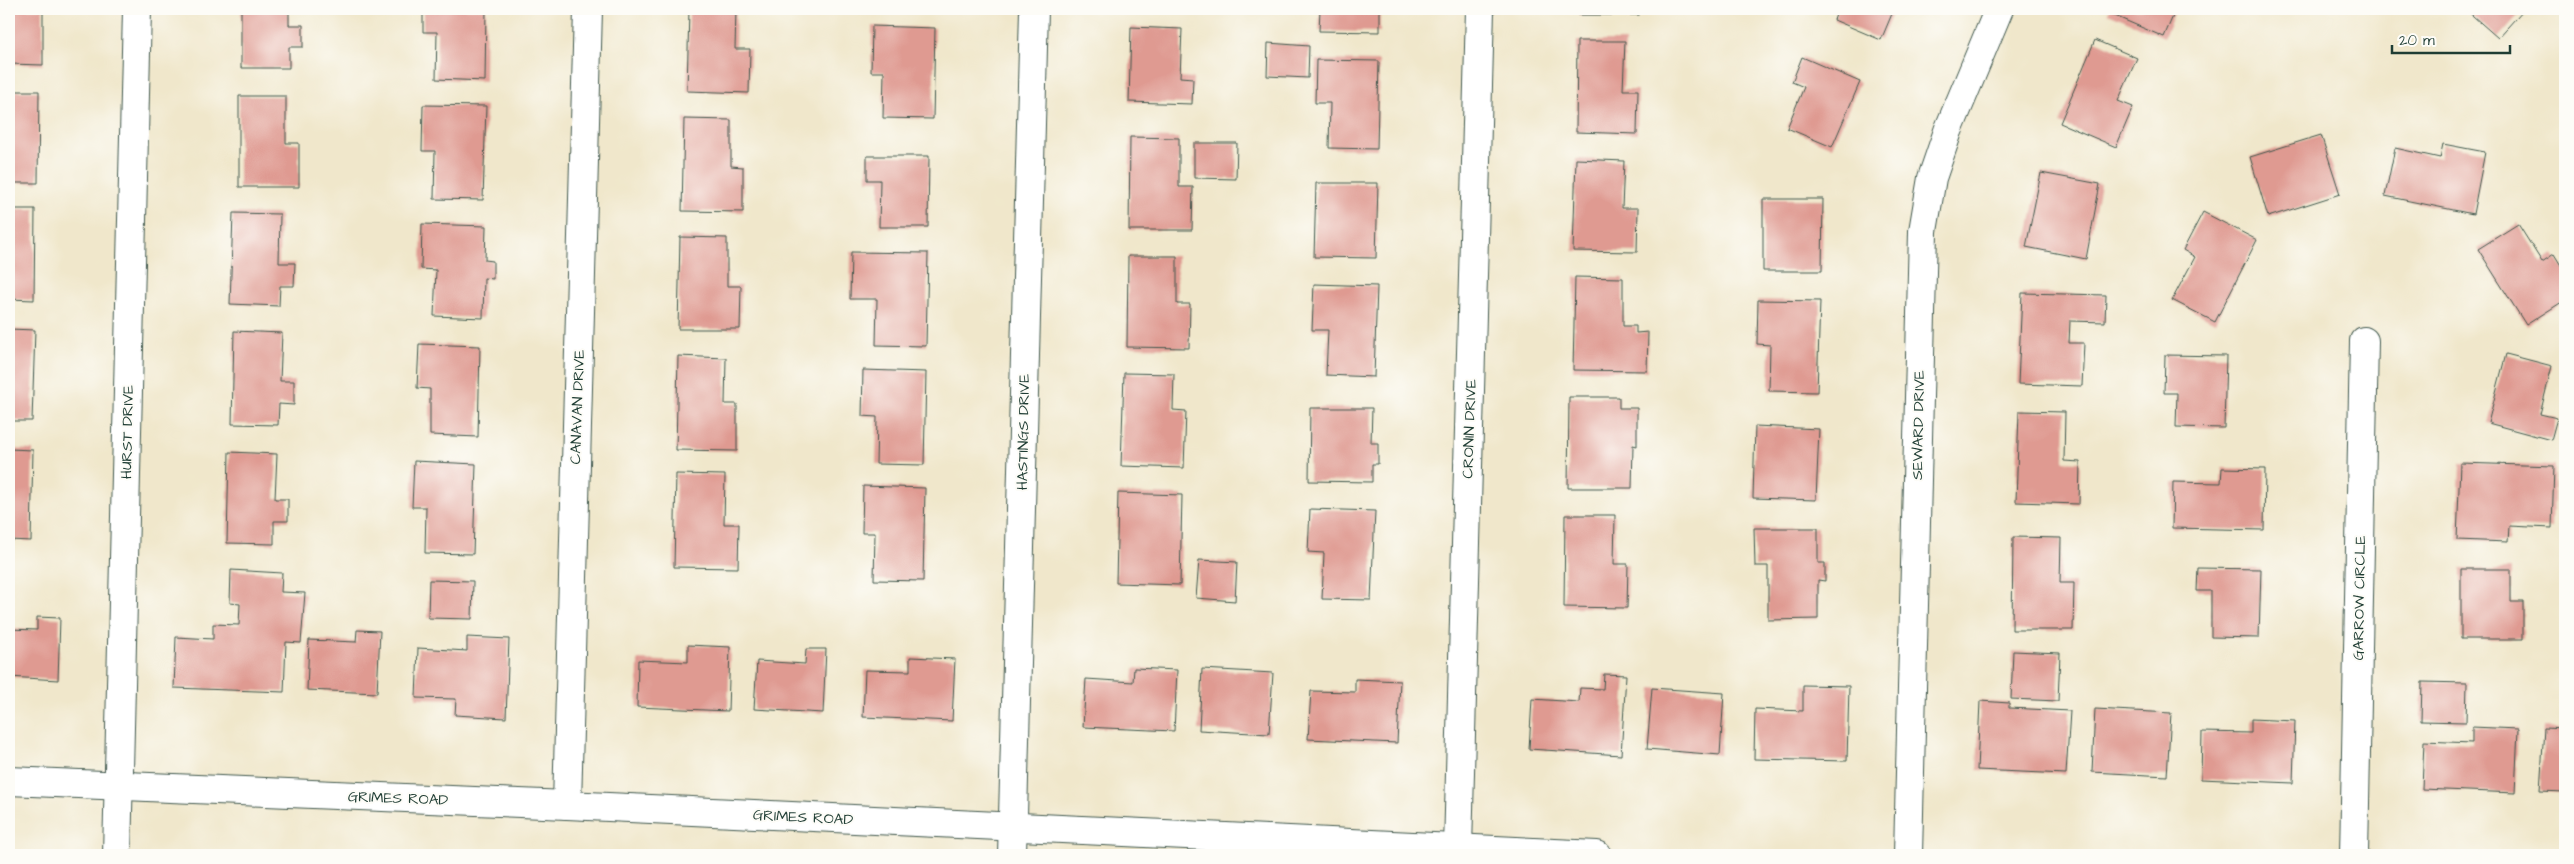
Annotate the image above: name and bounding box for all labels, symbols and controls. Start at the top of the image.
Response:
scale bar [2392,22,2509,54]
text: 20 m [2399,30,2435,51]
street label: CANAVAN DRIVE [565,349,590,465]
street label: SEWARD DRIVE [1907,370,1930,480]
street label: HASTINGS DRIVE [1012,374,1035,490]
street label: CRONIN DRIVE [1457,379,1482,479]
street label: HURST DRIVE [116,385,139,479]
street label: GARROW CIRCLE [2348,535,2371,661]
street label: GRIMES ROAD [347,786,449,811]
street label: GRIMES ROAD [752,804,854,831]

